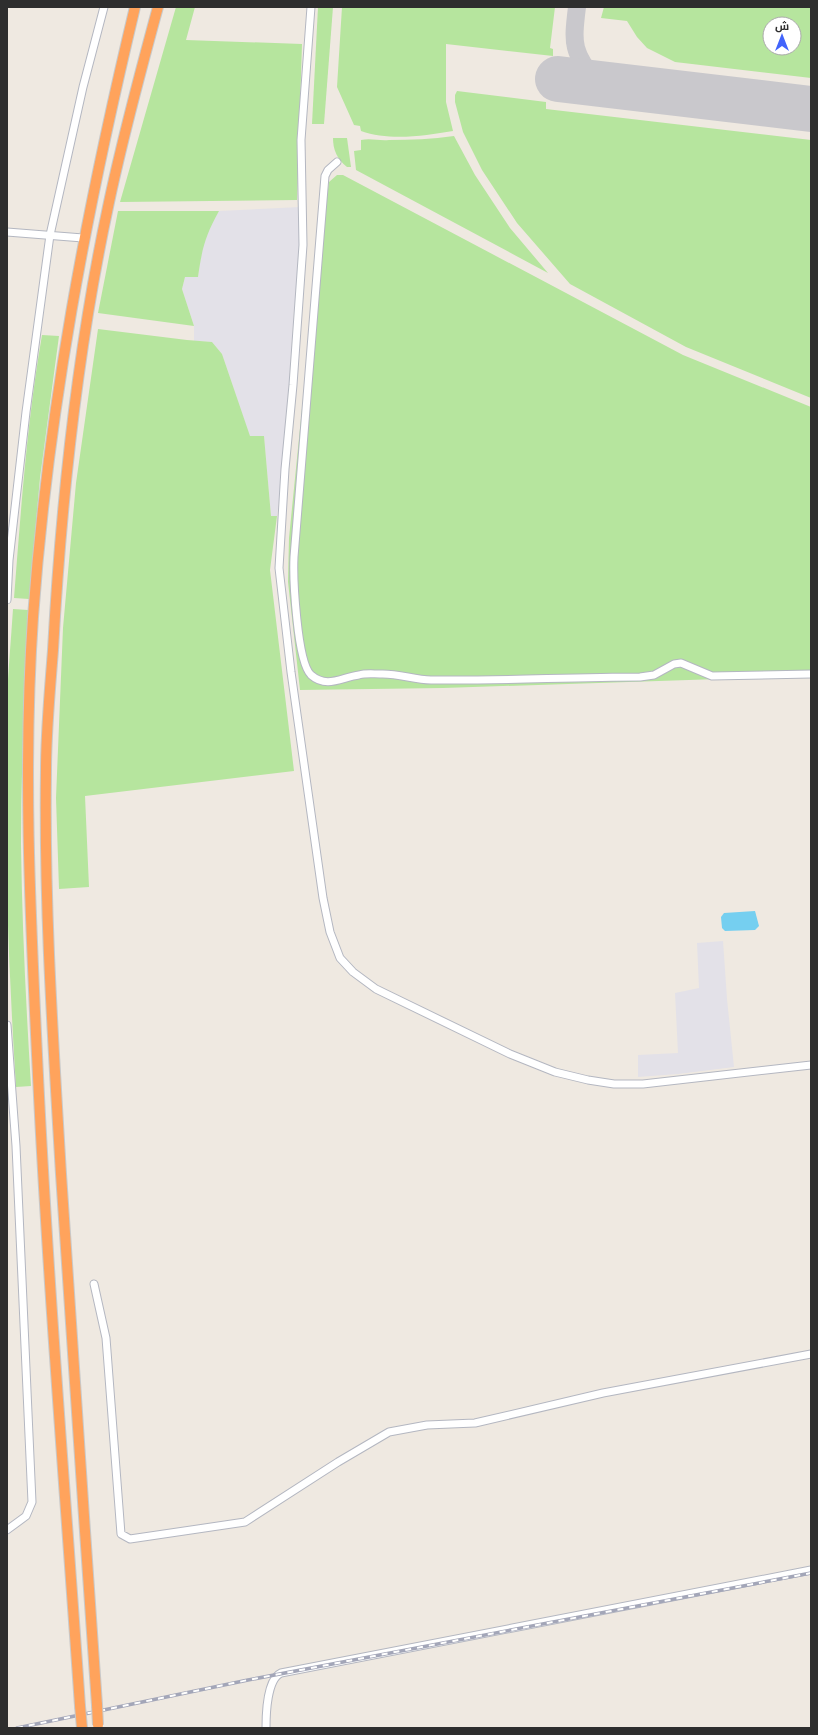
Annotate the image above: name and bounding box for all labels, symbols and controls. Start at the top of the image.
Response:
north arrow [762,16,802,56]
text: ش [775,20,789,33]

